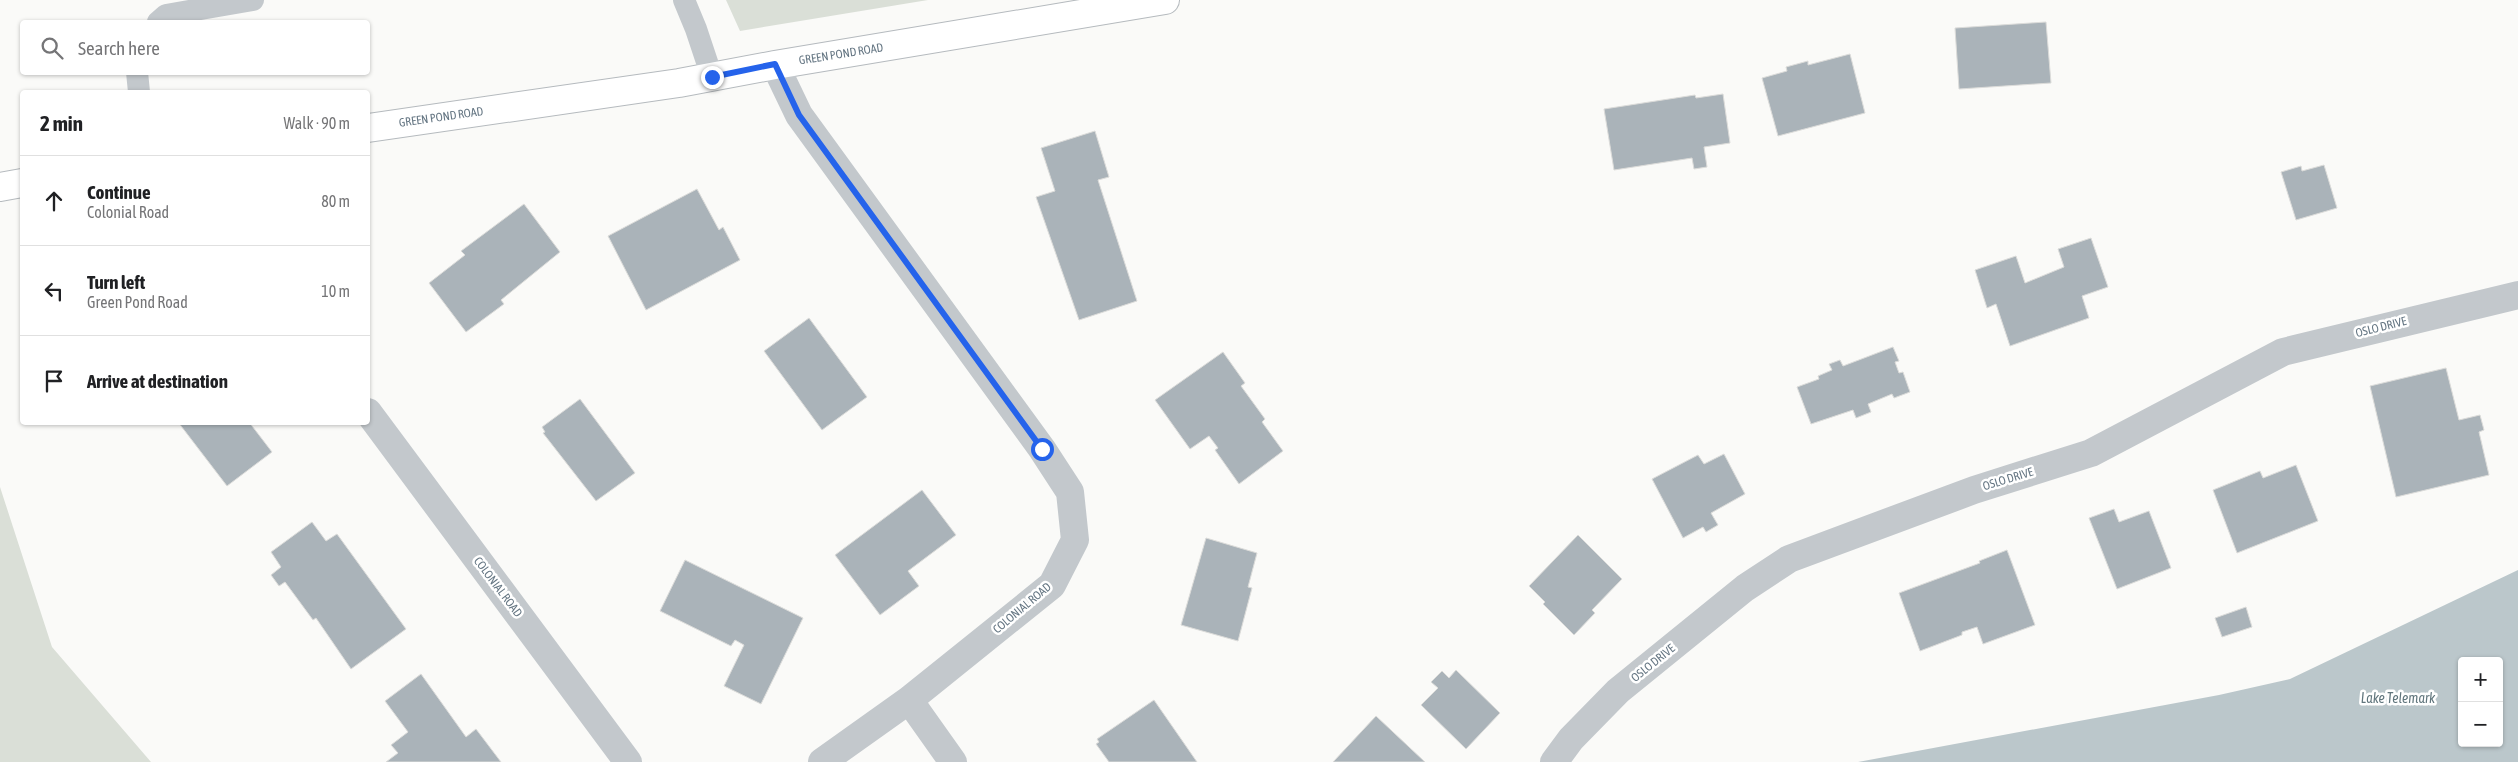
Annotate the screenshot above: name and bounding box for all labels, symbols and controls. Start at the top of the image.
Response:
search box [20,20,370,75]
icon: search [38,34,66,62]
text: Search here [78,37,160,59]
street label: GREEN POND ROAD [798,40,884,68]
route end [701,66,724,89]
street label: GREEN POND ROAD [398,104,484,130]
text: 2 min [40,111,83,135]
text: Walk · 90 m [284,114,350,132]
text: Continue [87,181,151,203]
icon: ahead [40,187,68,215]
text: 80 m [321,192,350,210]
text: Colonial Road [87,203,169,221]
text: Turn left [87,271,145,293]
icon: left [40,277,68,305]
text: 10 m [321,282,350,300]
text: Green Pond Road [87,293,188,311]
street label: OSLO DRIVE [2354,314,2408,340]
icon: arrive [40,367,68,395]
text: Arrive at destination [87,370,228,392]
route start [1031,438,1054,461]
street label: OSLO DRIVE [1981,465,2035,493]
street label: COLONIAL ROAD [471,554,525,620]
street label: COLONIAL ROAD [990,580,1054,636]
street label: OSLO DRIVE [1628,641,1678,685]
map controls [2458,657,2503,747]
button: + [2458,657,2503,702]
water label: Lake Telemark [2361,690,2436,706]
button: − [2458,702,2503,747]

